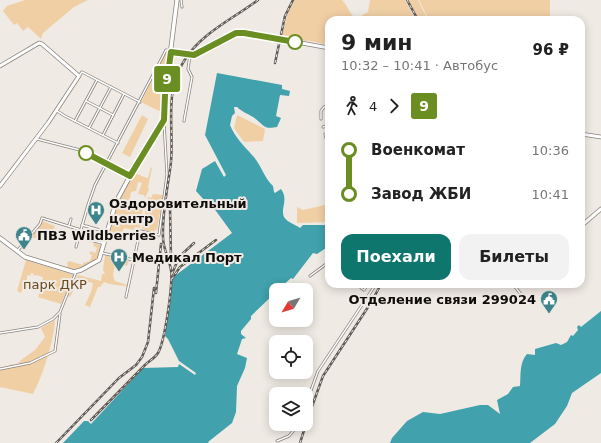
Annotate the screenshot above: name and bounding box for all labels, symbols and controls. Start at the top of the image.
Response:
text: 9 мин [341,30,413,55]
unlabelled marker [287,34,303,50]
text: 96 ₽ [532,41,569,59]
text: 10:32 – 10:41 · Автобус [341,58,498,73]
line badge: 9 [154,66,180,92]
text: 9 [162,71,172,87]
icon: walk [341,95,363,117]
icon: forward [383,95,405,117]
text: 9 [419,98,429,114]
text: 4 [369,99,377,114]
text: Военкомат [371,141,465,159]
text: 10:36 [532,143,569,158]
unlabelled marker [78,145,94,161]
text: Завод ЖБИ [371,185,471,203]
text: 10:41 [532,187,569,202]
place label: Оздоровительный центр [109,196,247,226]
hospital icon: Оздоровительный центр [86,200,106,225]
public building icon: ПВЗ Wildberries [14,225,34,250]
place label: ПВЗ Wildberries [37,228,156,243]
button: Поехали [341,234,451,280]
button: Билеты [459,234,569,280]
hospital icon: Медикал Порт [109,247,129,272]
place label: Медикал Порт [132,250,242,265]
park label: парк ДКР [23,277,87,292]
north arrow [269,283,313,327]
map controls [269,283,313,431]
public building icon: Отделение связи 299024 [539,289,559,314]
place label: Отделение связи 299024 [349,292,536,307]
button: locate [269,335,313,379]
button: layers [269,387,313,431]

